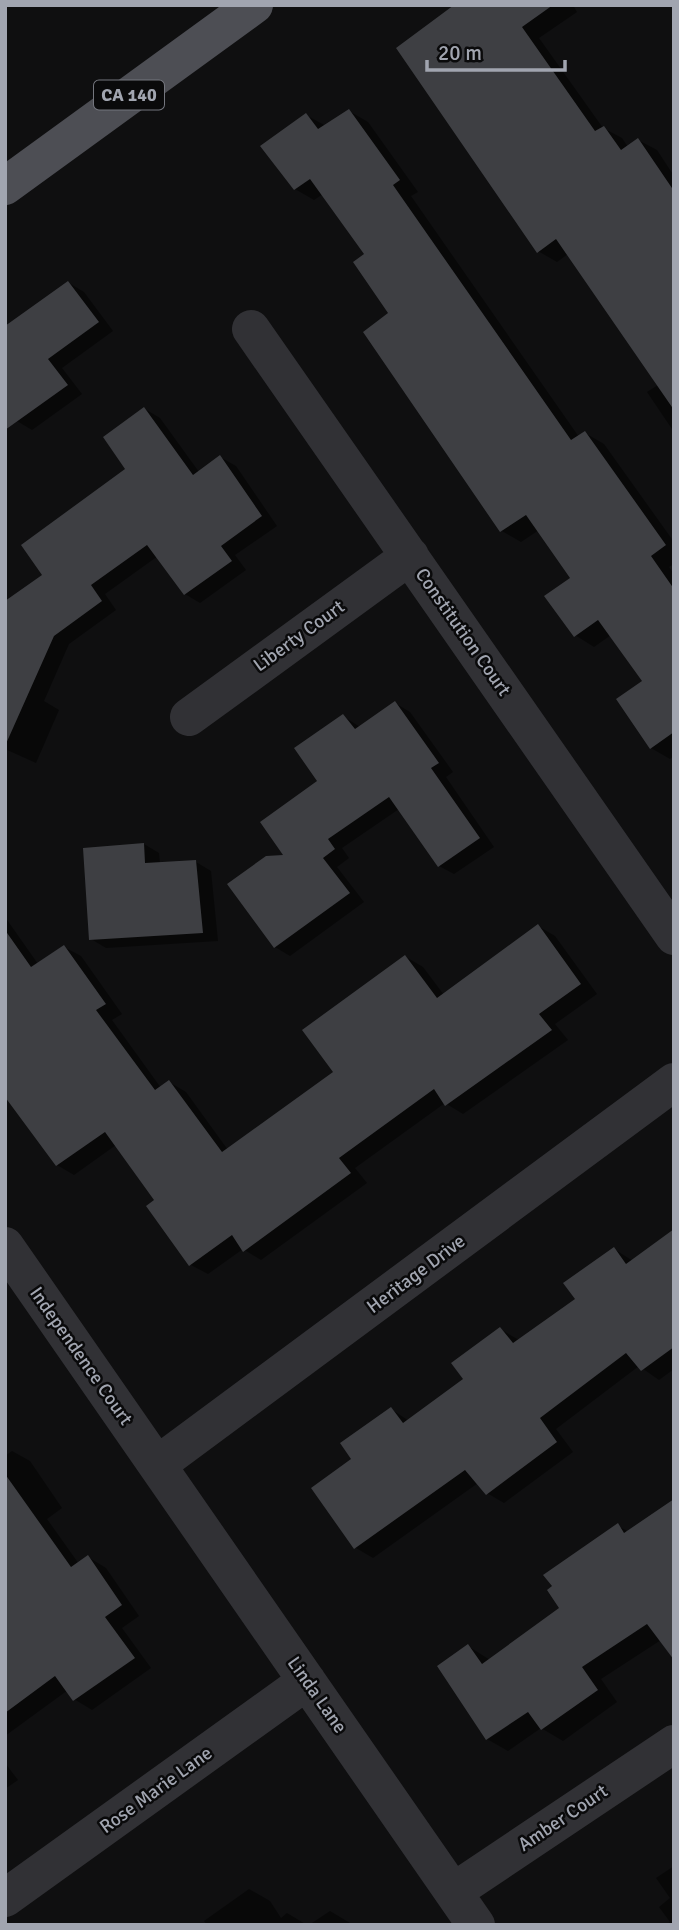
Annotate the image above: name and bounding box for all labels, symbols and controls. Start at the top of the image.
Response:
scale bar [427,28,565,72]
text: 20 m [438,40,482,66]
road number: CA 140 [94,80,164,110]
street label: Constitution Court [410,563,516,701]
street label: Liberty Court [249,595,350,677]
street label: Heritage Drive [362,1229,470,1319]
street label: Independence Court [24,1282,138,1430]
street label: Linda Lane [282,1652,352,1738]
street label: Rose Marie Lane [95,1741,217,1839]
street label: Amber Court [514,1779,613,1857]

